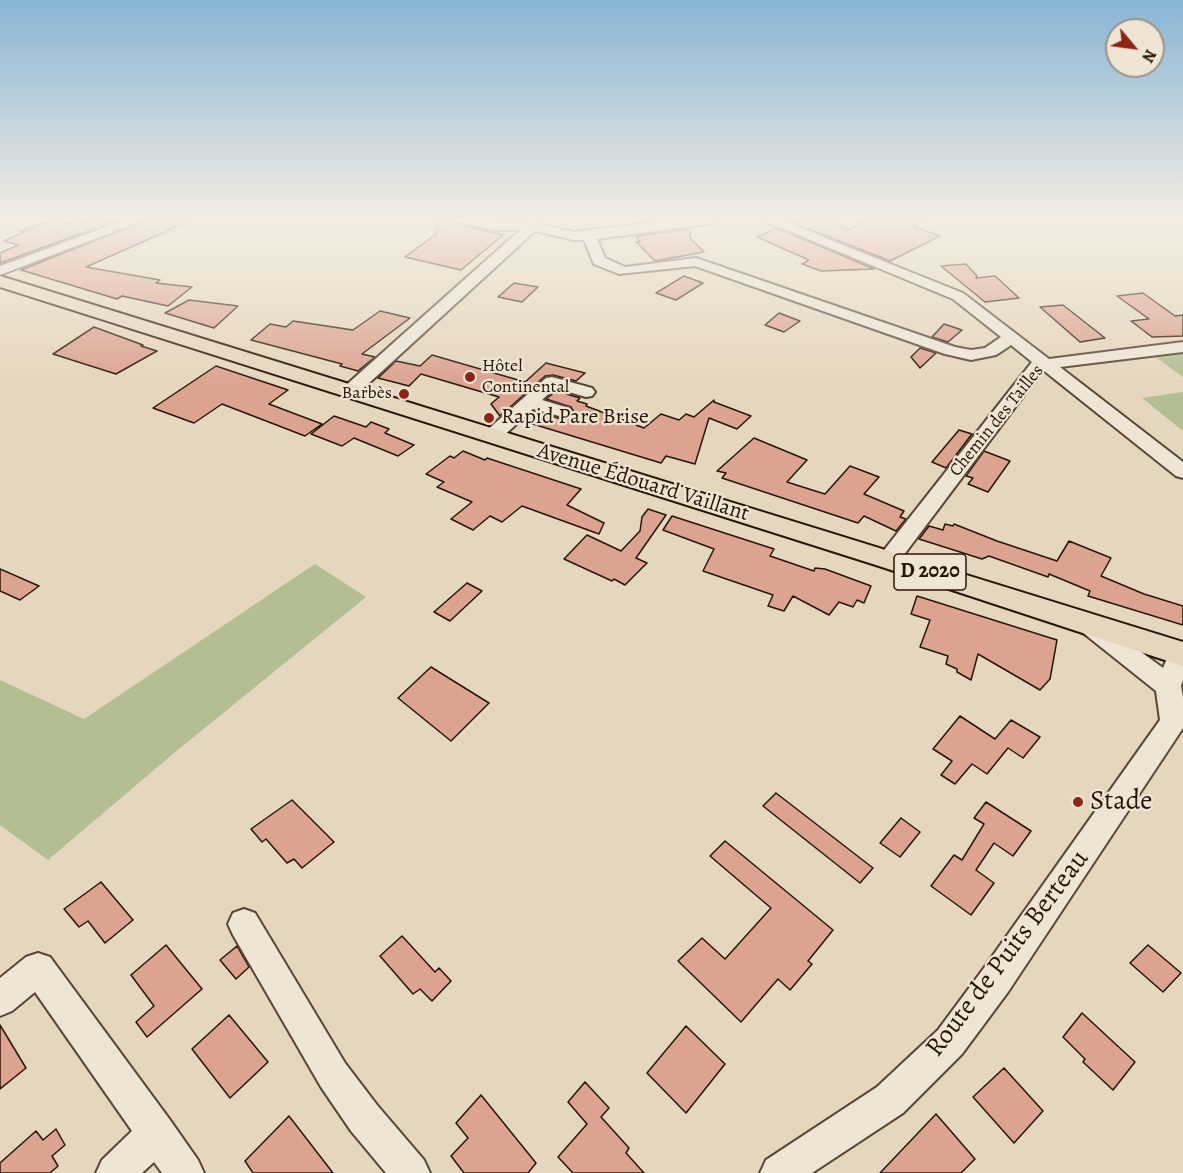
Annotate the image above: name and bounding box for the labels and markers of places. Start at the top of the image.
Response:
place label: Hôtel Continental [482,356,569,398]
marker: Hôtel Continental [463,370,477,384]
place label: Barbès [342,383,392,405]
marker: Barbès [397,387,411,401]
place label: Rapid Pare Brise [501,405,649,431]
marker: Rapid Pare Brise [482,411,496,425]
place label: Stade [1090,786,1152,818]
marker: Stade [1071,795,1085,809]

